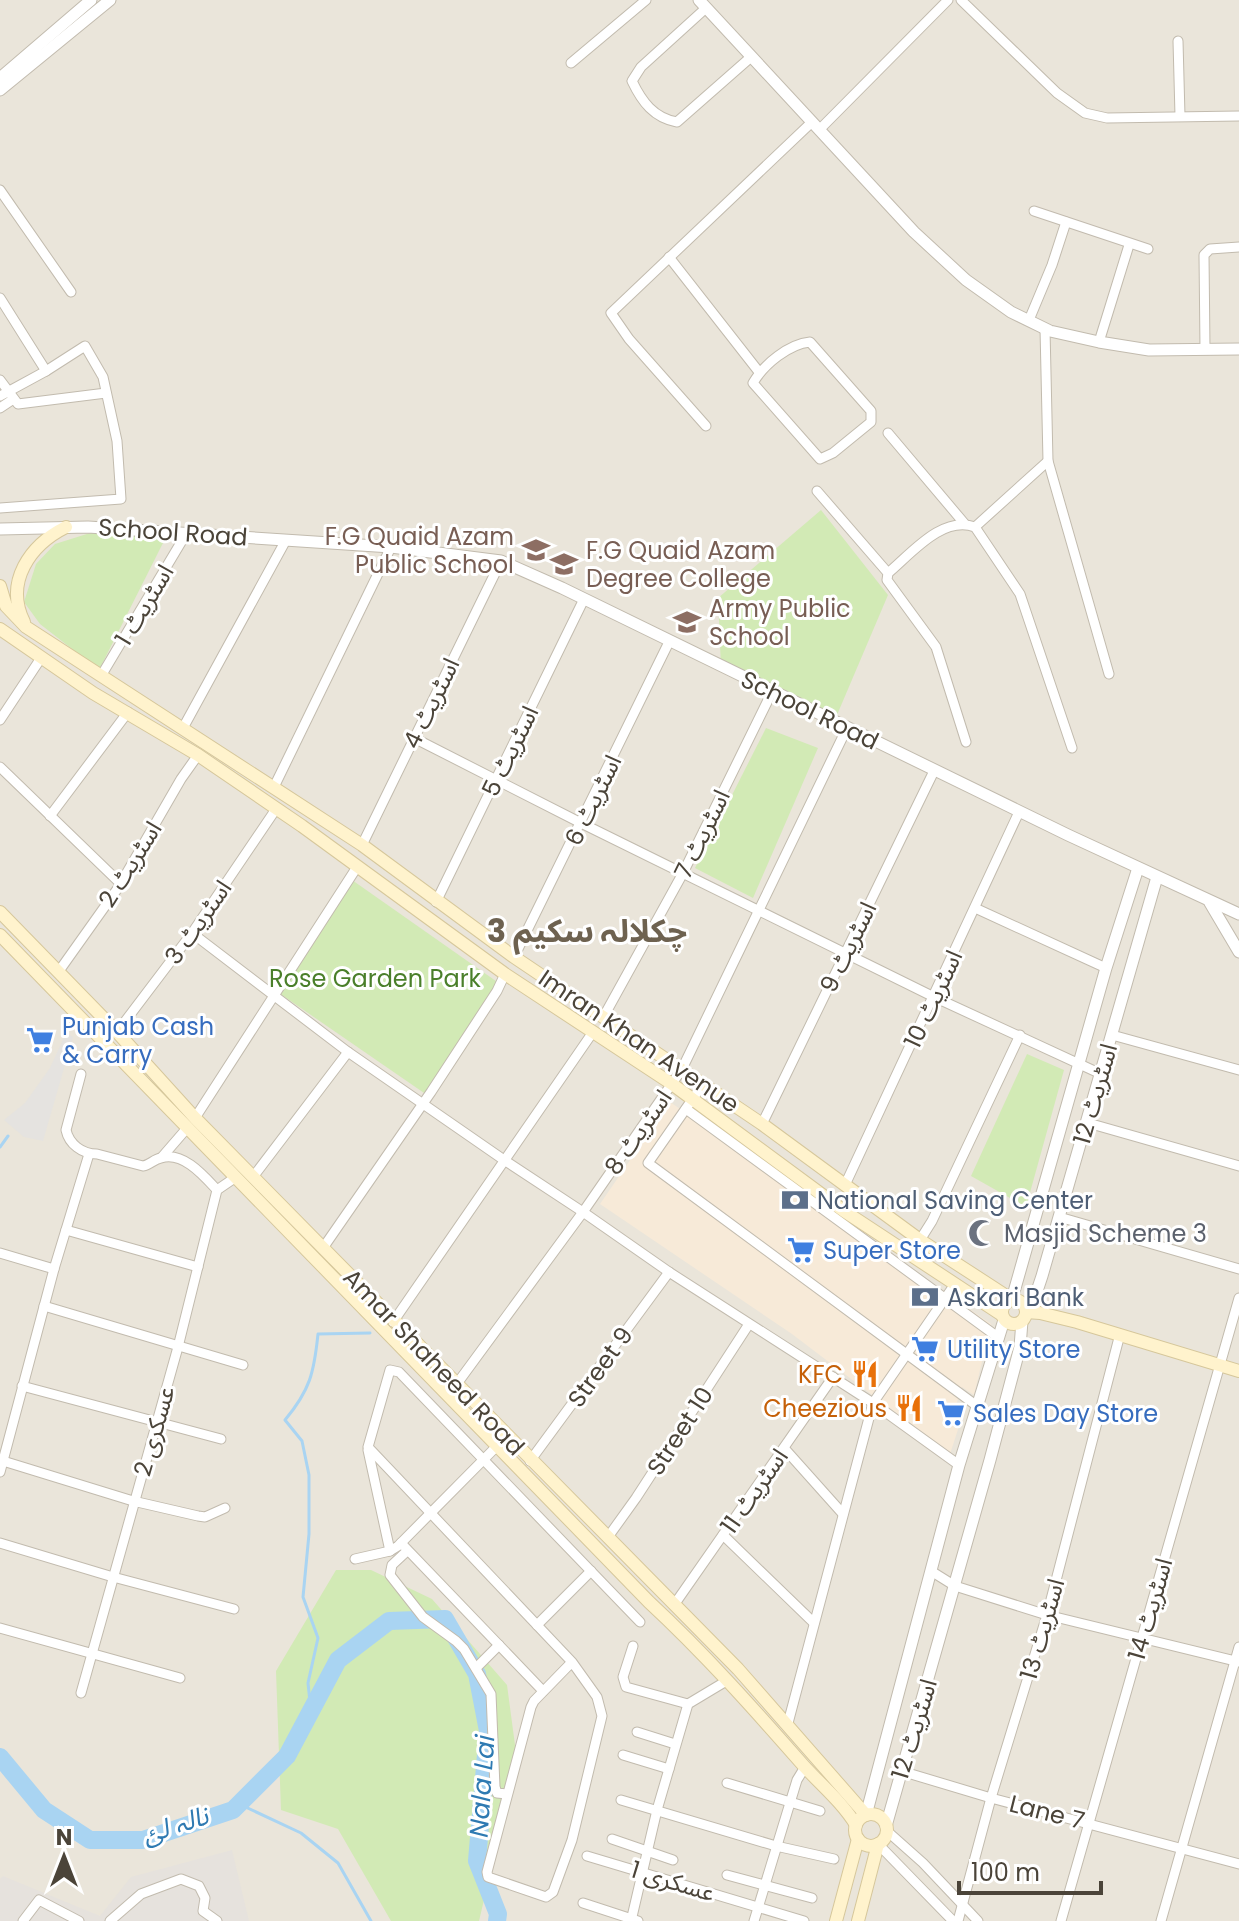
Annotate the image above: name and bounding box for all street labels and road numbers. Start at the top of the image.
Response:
street label: School Road [97,510,249,554]
street label: اسٹریٹ 1 [107,558,181,652]
street label: اسٹریٹ 4 [395,652,467,754]
street label: School Road [736,662,884,758]
street label: اسٹریٹ 5 [474,700,546,802]
street label: اسٹریٹ 6 [557,749,629,851]
street label: اسٹریٹ 7 [666,784,738,884]
street label: اسٹریٹ 2 [91,815,169,913]
street label: اسٹریٹ 3 [157,873,239,971]
street label: اسٹریٹ 9 [812,896,884,998]
street label: اسٹریٹ 10 [896,945,970,1053]
street label: Imran Khan Avenue [532,961,746,1121]
street label: اسٹریٹ 12 [1065,1040,1125,1148]
street label: اسٹریٹ 8 [597,1083,679,1181]
street label: Amar Shaheed Road [336,1261,532,1463]
street label: Street 9 [560,1320,640,1414]
street label: Street 10 [639,1380,721,1482]
street label: عسکری 2 [125,1382,183,1480]
street label: اسٹریٹ 11 [713,1442,795,1540]
street label: اسٹریٹ 14 [1120,1554,1180,1664]
street label: اسٹریٹ 13 [1012,1575,1072,1683]
street label: اسٹریٹ 12 [883,1675,945,1783]
street label: Lane 7 [1006,1787,1088,1837]
street label: عسکری 1 [627,1853,719,1909]

